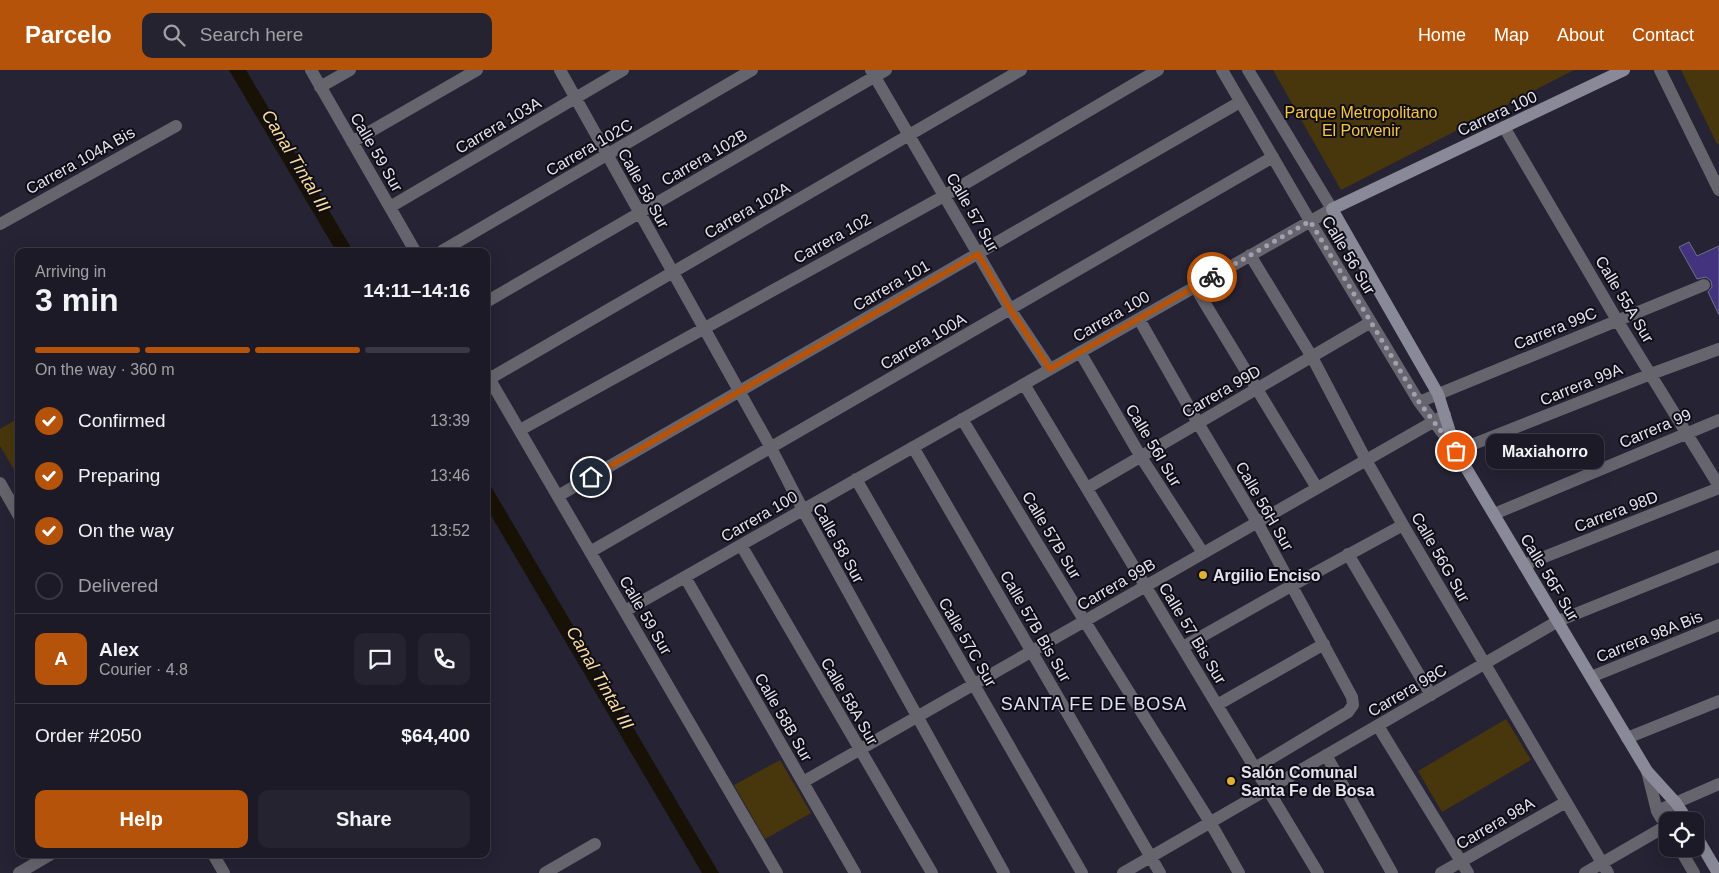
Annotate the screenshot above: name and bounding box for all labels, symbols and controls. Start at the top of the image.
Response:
search box [142,13,492,58]
text: Parcelo [25,21,112,48]
icon: search [160,21,188,49]
text: Search here [200,24,303,45]
text: Home [1418,25,1466,45]
text: Map [1494,25,1529,45]
text: About [1557,25,1604,45]
text: Contact [1632,25,1694,45]
street label: Carrera 100 [1455,88,1540,139]
street label: Carrera 103A [452,94,544,157]
park label: Parque Metropolitano El Porvenir [1285,104,1438,139]
water label: Canal Tintal III [258,106,334,216]
street label: Calle 59 Sur [347,110,406,195]
street label: Carrera 102C [543,116,635,179]
street label: Carrera 104A Bis [23,123,138,197]
street label: Carrera 102B [658,126,750,189]
street label: Calle 58 Sur [615,146,673,231]
street label: Calle 57 Sur [943,170,1002,255]
street label: Carrera 102A [701,179,793,242]
street label: Carrera 102 [791,210,874,267]
street label: Calle 56 Sur [1319,213,1379,298]
courier [1187,252,1237,302]
street label: Calle 55A Sur [1592,253,1657,346]
street label: Carrera 101 [850,257,933,314]
text: Arriving in [35,263,106,280]
icon: bike [1198,263,1226,291]
text: 14:11–14:16 [363,280,470,301]
text: 3 min [35,282,119,318]
street label: Carrera 100 [1070,288,1153,345]
street label: Carrera 99C [1511,304,1599,353]
street label: Carrera 100A [877,310,969,373]
street label: Carrera 99A [1538,360,1625,409]
text: On the way · 360 m [35,361,175,378]
street label: Carrera 99D [1179,362,1264,421]
street label: Calle 56I Sur [1122,401,1185,490]
street label: Carrera 99 [1617,406,1694,451]
icon: check [35,407,63,435]
text: Confirmed [78,410,166,431]
text: 13:39 [430,412,470,429]
pin [1435,430,1477,472]
callout: Maxiahorro [1486,434,1604,468]
icon: bag [1442,437,1470,465]
text: Maxiahorro [1502,443,1588,460]
pin [570,456,612,498]
street label: Calle 56H Sur [1232,459,1297,554]
icon: check [35,462,63,490]
icon: home [577,463,605,491]
text: Preparing [78,465,160,486]
text: 13:46 [430,467,470,484]
street label: Carrera 100 [718,488,801,545]
street label: Carrera 98D [1572,488,1660,535]
street label: Calle 57B Sur [1019,489,1085,583]
street label: Calle 58 Sur [810,501,868,586]
street label: Calle 56G Sur [1408,509,1473,606]
icon: check [35,517,63,545]
text: On the way [78,520,174,541]
text: 13:52 [430,522,470,539]
street label: Calle 56F Sur [1517,531,1582,624]
street label: Carrera 99B [1074,555,1158,614]
place label: Argilio Enciso [1213,567,1321,584]
street label: Calle 57B Bis Sur [997,568,1075,685]
marker: Argilio Enciso [1197,569,1209,581]
street label: Calle 59 Sur [616,573,675,658]
text: Delivered [78,575,158,596]
street label: Calle 57 Bis Sur [1156,580,1230,687]
street label: Calle 57C Sur [935,595,1000,690]
street label: Carrera 98A Bis [1594,607,1705,665]
water label: Canal Tintal III [562,623,638,733]
button: chat [354,633,406,685]
button: phone [418,633,470,685]
text: Alex [99,639,139,660]
text: A [54,648,68,669]
street label: Calle 58A Sur [818,655,882,748]
text: Courier · 4.8 [99,661,188,678]
street label: Carrera 98C [1365,661,1450,720]
street label: Calle 58B Sur [752,670,816,765]
district label: SANTA FE DE BOSA [1001,694,1187,714]
text: Order #2050 [35,725,142,746]
text: $64,400 [401,725,470,746]
place label: Salón Comunal Santa Fe de Bosa [1241,764,1374,799]
marker: Salón Comunal Santa Fe de Bosa [1225,775,1237,787]
button: Help [35,790,248,848]
button: Share [258,790,470,848]
street label: Carrera 98A [1453,794,1538,853]
map controls [1659,812,1704,857]
button: locate [1659,812,1704,857]

